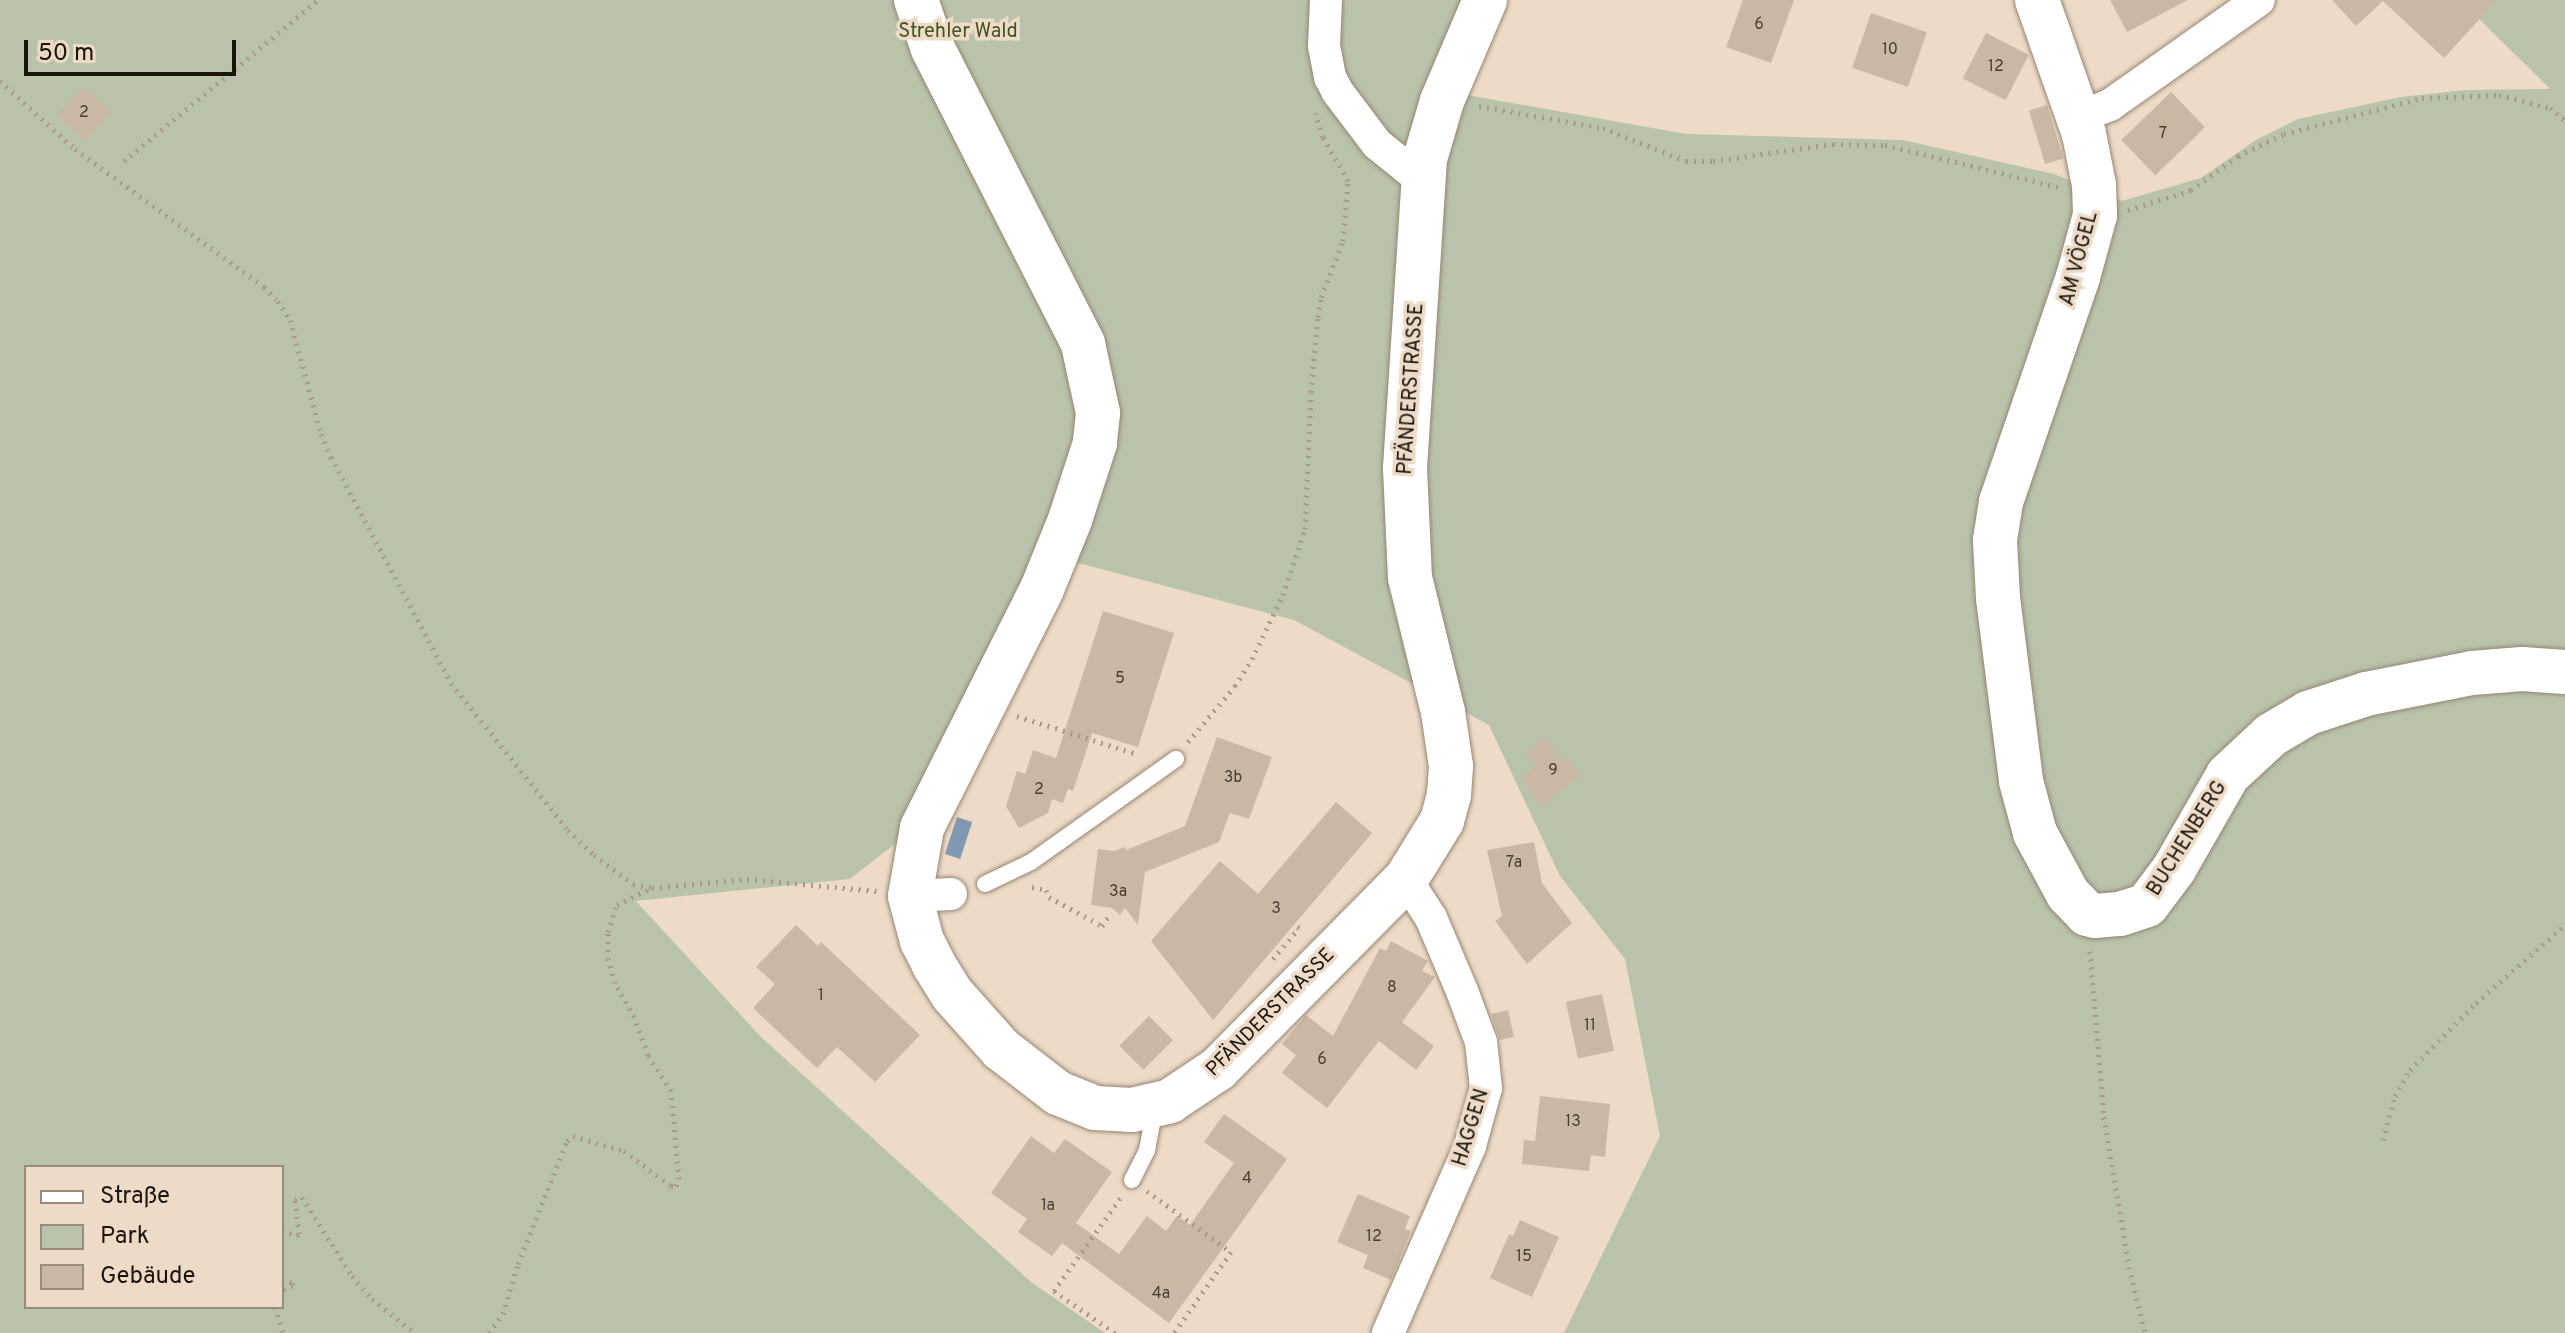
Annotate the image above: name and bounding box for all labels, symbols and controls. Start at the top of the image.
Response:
house number: 6 [1754,15,1764,35]
park label: Strehler Wald [898,20,1018,44]
scale bar [28,24,240,74]
text: 50 m [38,39,94,69]
house number: 10 [1882,40,1898,60]
house number: 12 [1988,57,2004,77]
house number: 2 [79,103,89,123]
house number: 7 [2159,124,2167,144]
street label: AM VÖGEL [2056,209,2104,309]
street label: PFÄNDERSTRASSE [1394,302,1430,476]
house number: 5 [1115,669,1125,689]
house number: 9 [1548,761,1558,781]
house number: 3b [1224,768,1242,788]
street label: BUCHENBERG [2143,777,2233,901]
house number: 2 [1034,780,1044,800]
house number: 7a [1506,853,1522,873]
house number: 3a [1109,882,1127,902]
house number: 3 [1271,899,1281,919]
street label: PFÄNDERSTRASSE [1202,944,1340,1082]
house number: 8 [1387,978,1397,998]
house number: 1 [818,986,824,1006]
house number: 11 [1584,1016,1596,1036]
house number: 6 [1317,1050,1327,1070]
street label: HAGGEN [1449,1086,1495,1170]
house number: 13 [1565,1112,1581,1132]
legend [24,1165,284,1309]
house number: 4 [1242,1169,1252,1189]
text: Straße [100,1182,170,1212]
house number: 1a [1041,1196,1055,1216]
text: Park [100,1222,150,1252]
house number: 12 [1366,1227,1382,1247]
house number: 15 [1516,1247,1532,1267]
text: Gebäude [100,1262,195,1292]
house number: 4a [1152,1284,1170,1304]

